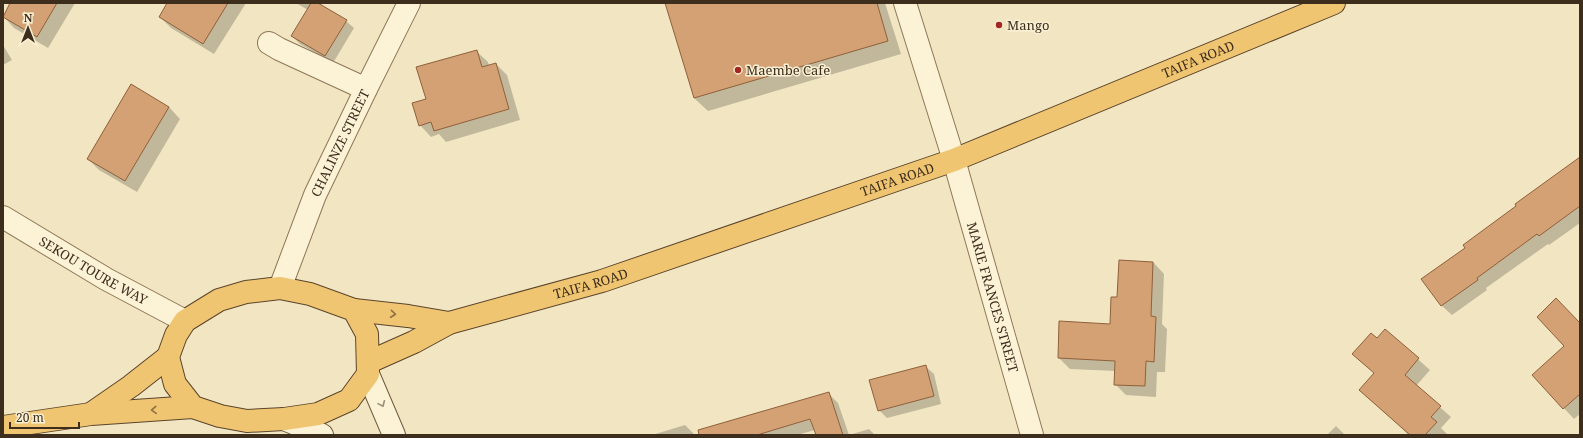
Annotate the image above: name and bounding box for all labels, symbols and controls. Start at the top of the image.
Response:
north arrow [8,8,48,48]
text: N [24,10,33,25]
place label: Mango [1007,16,1049,34]
marker: Mango [994,20,1004,30]
street label: TAIFA ROAD [1159,36,1237,82]
place label: Maembe Cafe [746,61,830,79]
marker: Maembe Cafe [733,65,743,75]
street label: CHALINZE STREET [307,86,373,200]
street label: TAIFA ROAD [858,158,937,200]
street label: MARIE FRANCES STREET [963,220,1023,374]
street label: SEKOU TOURE WAY [36,232,152,309]
street label: TAIFA ROAD [551,264,630,303]
one-way arrow [390,310,396,319]
one-way arrow [377,400,385,408]
scale bar [10,404,79,430]
one-way arrow [151,405,157,414]
text: 20 m [16,409,44,426]

